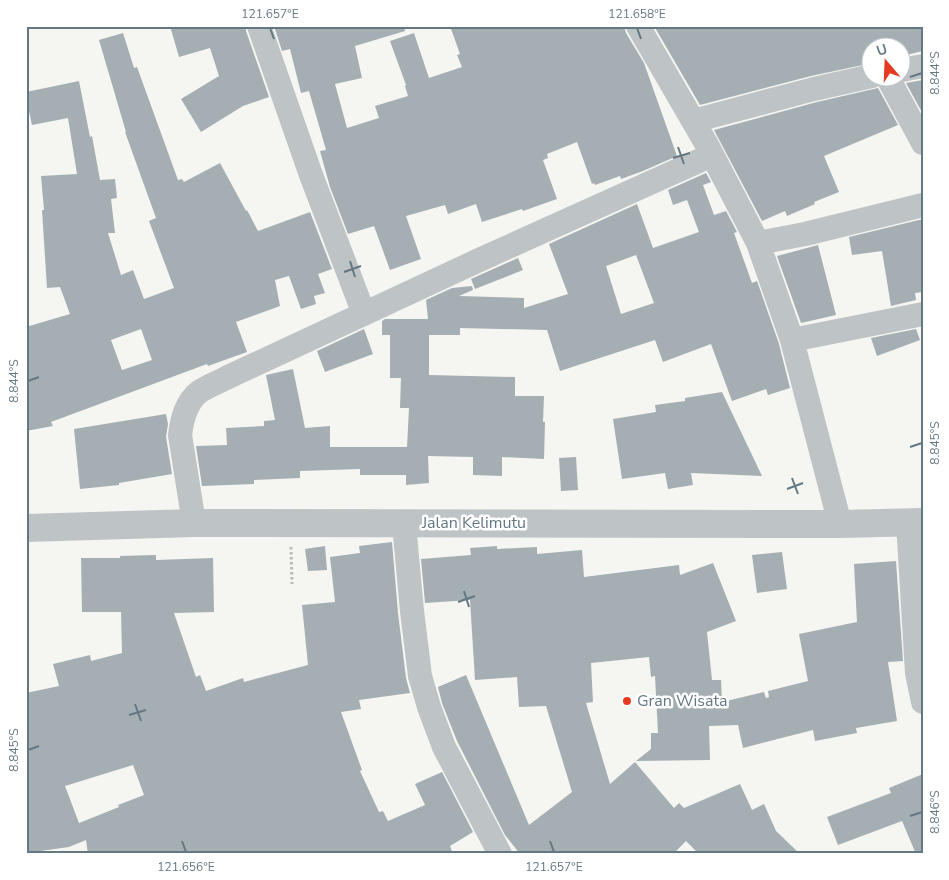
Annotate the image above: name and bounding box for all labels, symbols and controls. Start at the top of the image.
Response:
text: 121.657°E [241,6,299,22]
text: 121.658°E [608,6,666,22]
north arrow [862,38,912,88]
text: U [874,40,890,61]
text: 8.844°S [927,51,943,95]
text: 8.844°S [6,359,22,403]
text: 8.845°S [927,421,943,465]
street label: Jalan Kelimutu [421,512,526,534]
place label: Gran Wisata [637,690,728,712]
marker: Gran Wisata [621,695,633,707]
text: 8.845°S [6,728,22,772]
text: 8.846°S [927,790,943,834]
text: 121.656°E [157,859,215,875]
text: 121.657°E [525,859,583,875]

